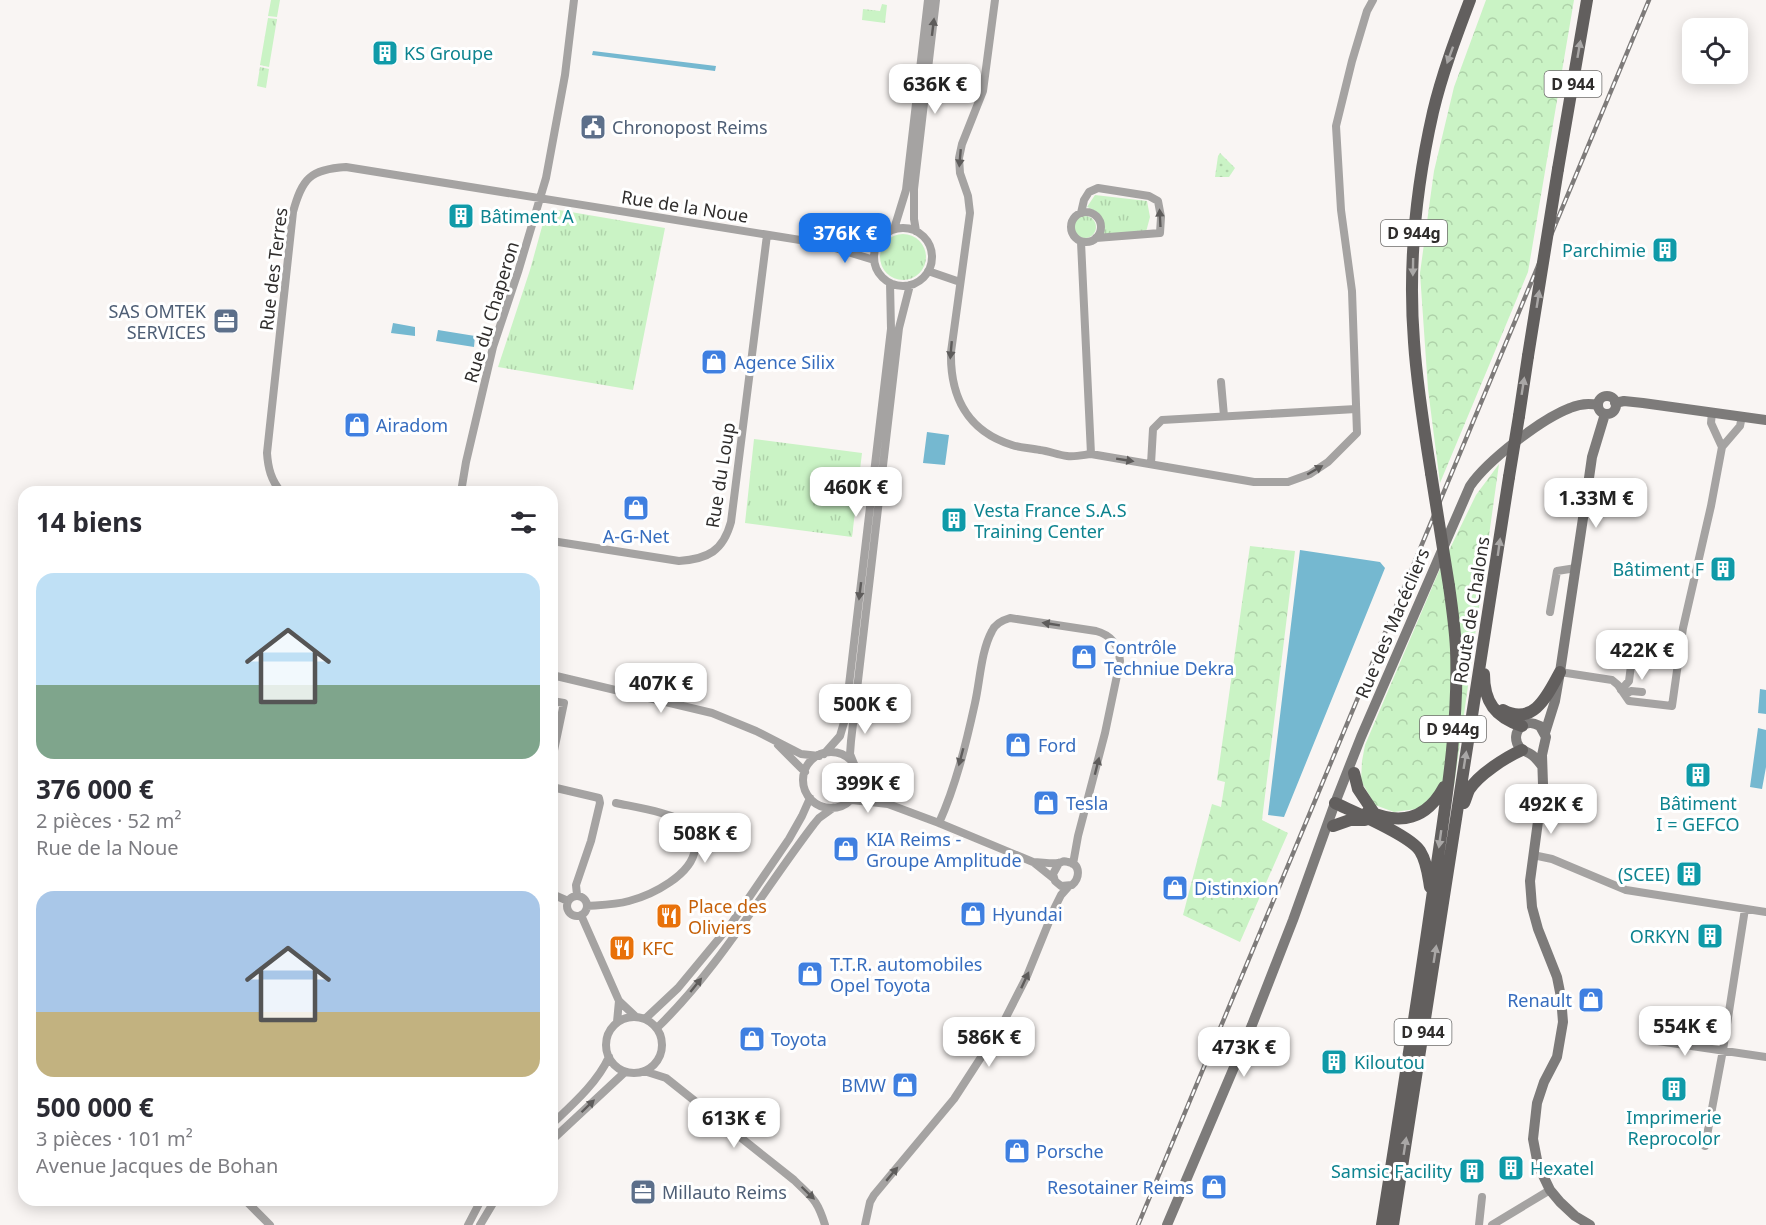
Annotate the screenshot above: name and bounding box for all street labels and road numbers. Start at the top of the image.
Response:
road number: D 944 [1544,71,1602,97]
street label: Rue de la Noue [620,184,750,228]
street label: Rue des Terres [254,206,292,332]
road number: D 944g [1381,220,1447,246]
street label: Rue du Chaperon [458,238,524,386]
street label: Rue du Loup [700,421,740,529]
street label: Route de Chalons [1448,535,1494,685]
street label: Rue des Macécliers [1349,544,1435,702]
road number: D 944g [1420,716,1486,742]
road number: D 944 [1394,1019,1452,1045]

